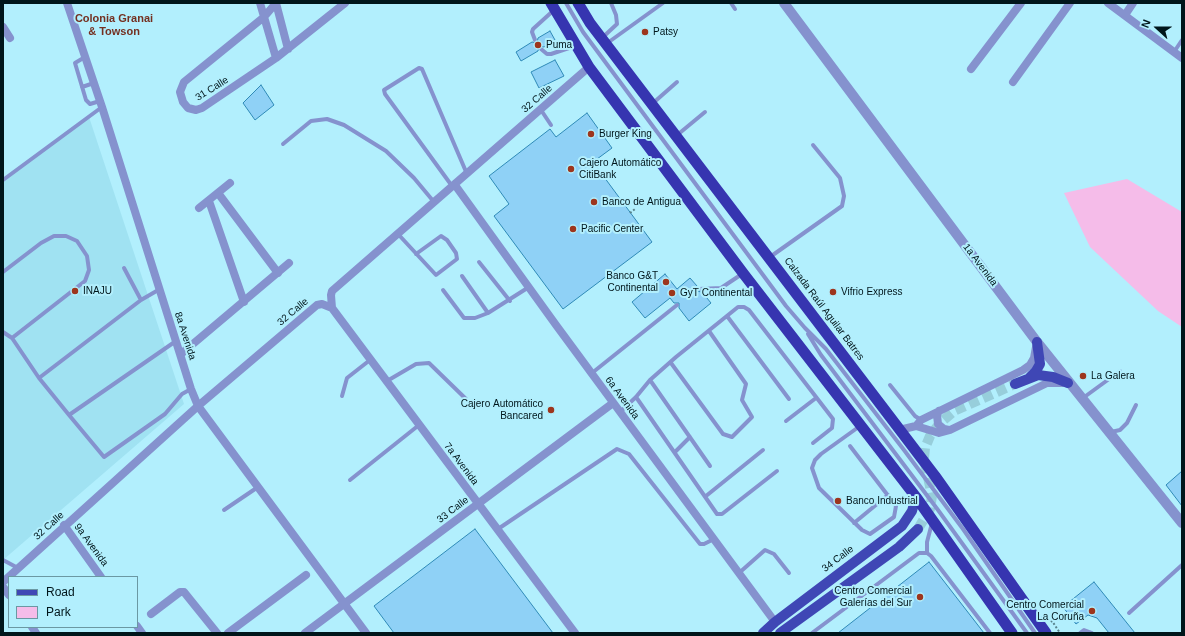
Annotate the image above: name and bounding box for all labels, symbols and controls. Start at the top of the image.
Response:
north arrow [1137,8,1177,48]
district label: Colonia Granai & Towson [75,12,153,38]
text: N [1139,18,1153,30]
place label: Patsy [653,26,678,38]
marker: Patsy [640,27,650,37]
place label: Puma [546,39,572,51]
marker: Puma [533,40,543,50]
street label: 31 Calle [193,74,231,104]
street label: 32 Calle [519,82,555,116]
place label: Burger King [599,128,652,140]
marker: Burger King [586,129,596,139]
place label: Cajero Automático CitiBank [579,157,661,180]
marker: Cajero Automático CitiBank [566,164,576,174]
place label: Banco de Antigua [602,196,681,208]
marker: Banco de Antigua [589,197,599,207]
place label: Pacific Center [581,223,643,235]
marker: Pacific Center [568,224,578,234]
street label: 1a Avenida [960,241,1000,289]
street label: Calzada Raúl Aguilar Batres [781,255,867,363]
place label: Banco G&T Continental [606,270,658,294]
marker: Banco G&T Continental [661,277,671,287]
place label: INAJU [83,285,112,297]
marker: INAJU [70,286,80,296]
place label: Vifrio Express [841,286,903,298]
place label: GyT Continental [680,287,752,299]
marker: Vifrio Express [828,287,838,297]
marker: GyT Continental [667,288,677,298]
street label: 32 Calle [275,296,311,328]
street label: 8a Avenida [172,310,198,362]
place label: La Galera [1091,370,1135,382]
marker: La Galera [1078,371,1088,381]
street label: 6a Avenida [602,374,642,422]
place label: Cajero Automático Bancared [461,398,543,422]
marker: Cajero Automático Bancared [546,405,556,415]
street label: 7a Avenida [441,440,481,488]
street label: 33 Calle [435,494,471,526]
place label: Banco Industrial [846,495,918,507]
marker: Banco Industrial [833,496,843,506]
street label: 32 Calle [31,509,67,543]
street label: 9a Avenida [71,521,111,569]
street label: 34 Calle [820,543,856,575]
legend [8,576,138,628]
text: Road [46,585,75,599]
place label: Centro Comercial Galerías del Sur [834,585,912,608]
marker: Centro Comercial Galerías del Sur [915,592,925,602]
place label: Centro Comercial La Coruña [1006,599,1084,622]
text: Park [46,605,71,619]
marker: Centro Comercial La Coruña [1087,606,1097,616]

